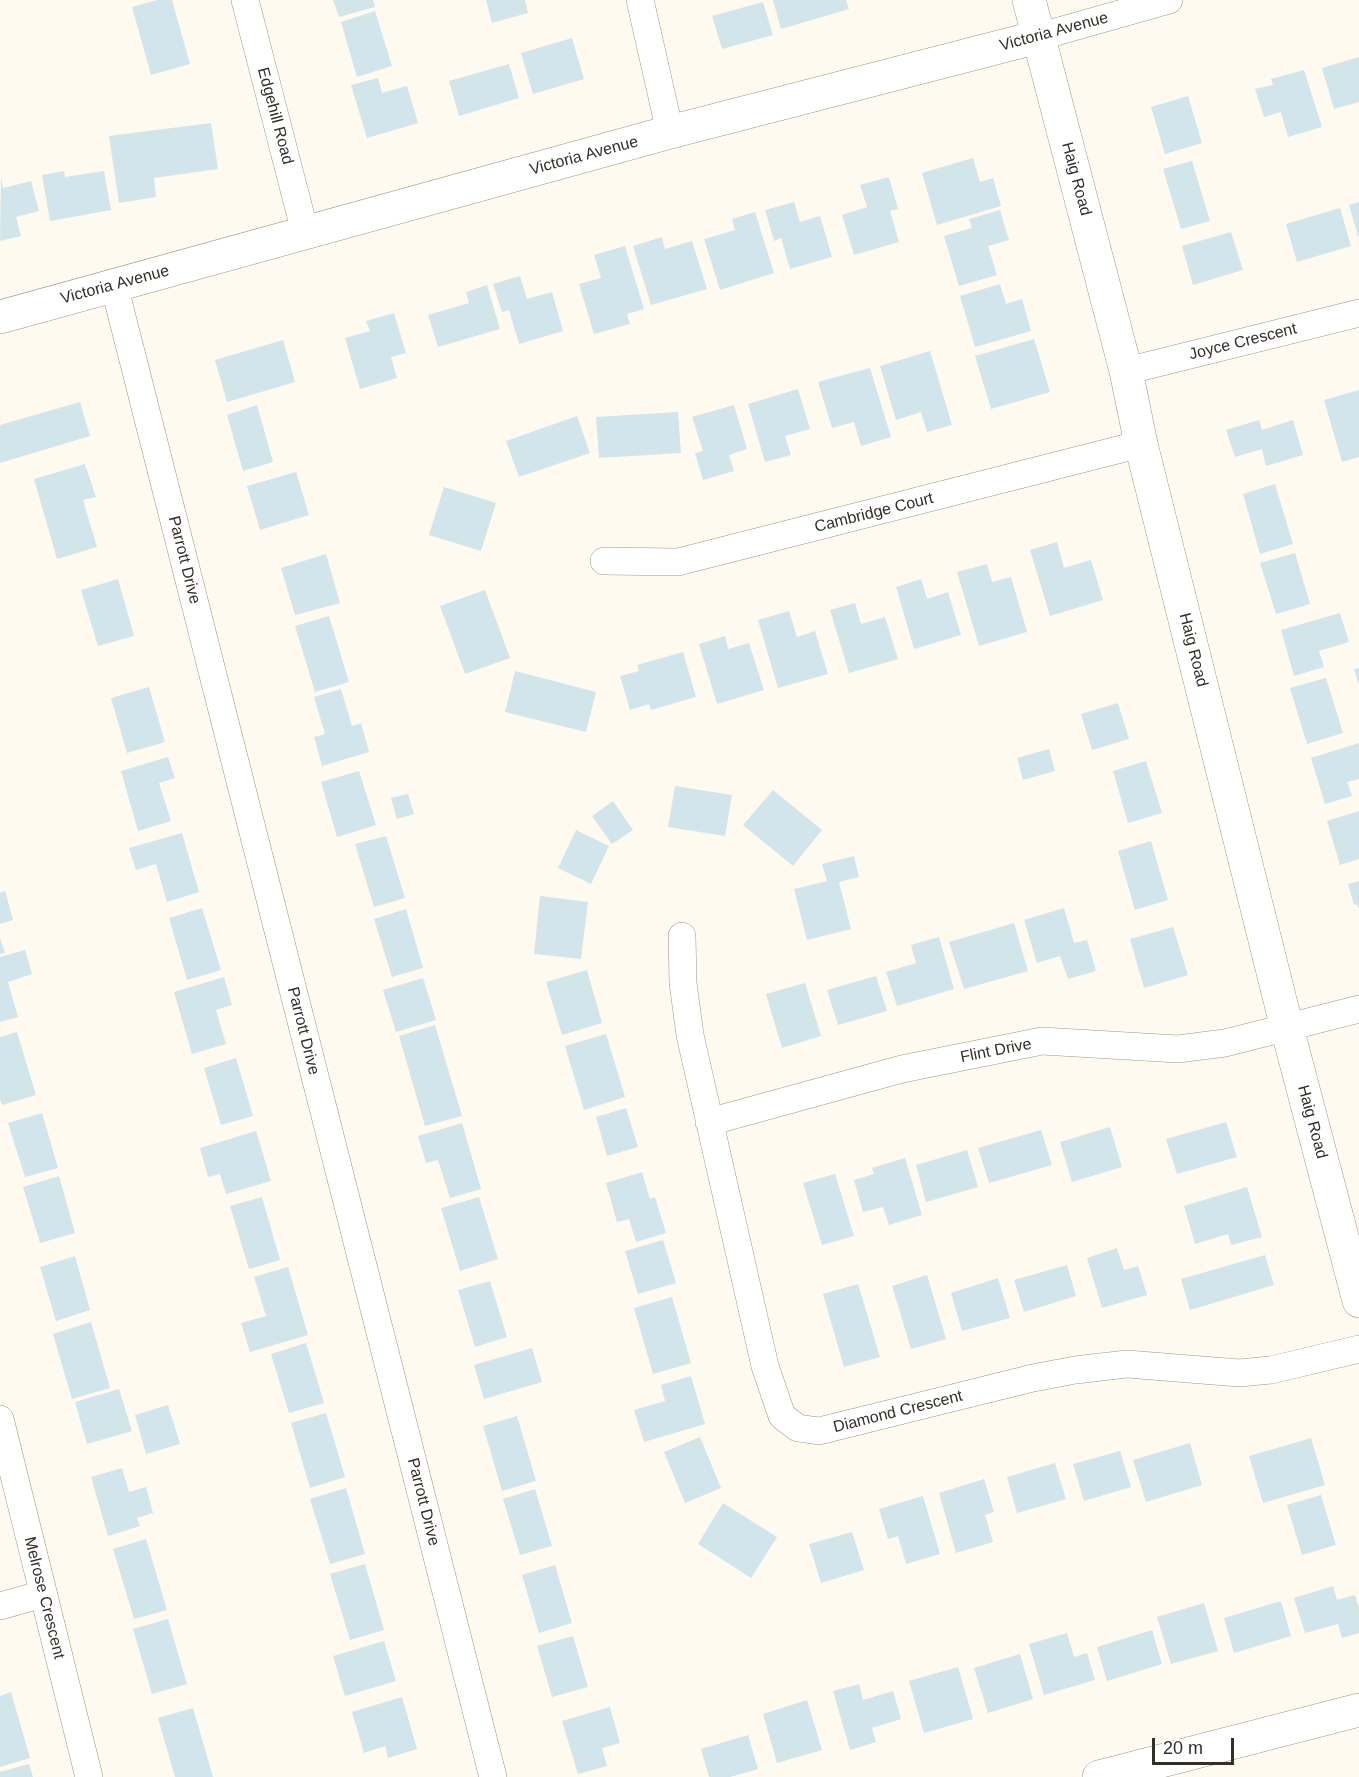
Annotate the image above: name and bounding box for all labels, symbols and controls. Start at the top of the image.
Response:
street label: Victoria Avenue [998,8,1110,56]
street label: Edgehill Road [253,65,297,167]
street label: Victoria Avenue [528,132,640,180]
street label: Haig Road [1057,140,1095,218]
street label: Victoria Avenue [59,261,171,309]
street label: Joyce Crescent [1187,319,1299,365]
street label: Cambridge Court [813,489,935,537]
street label: Parrott Drive [164,514,204,606]
street label: Haig Road [1175,611,1211,689]
street label: Parrott Drive [283,985,323,1077]
street label: Flint Drive [959,1035,1033,1067]
street label: Haig Road [1293,1083,1331,1161]
street label: Diamond Crescent [831,1387,965,1437]
street label: Parrott Drive [403,1456,443,1548]
street label: Melrose Crescent [20,1535,68,1661]
scale bar [1155,1726,1238,1764]
text: 20 m [1163,1738,1203,1758]

